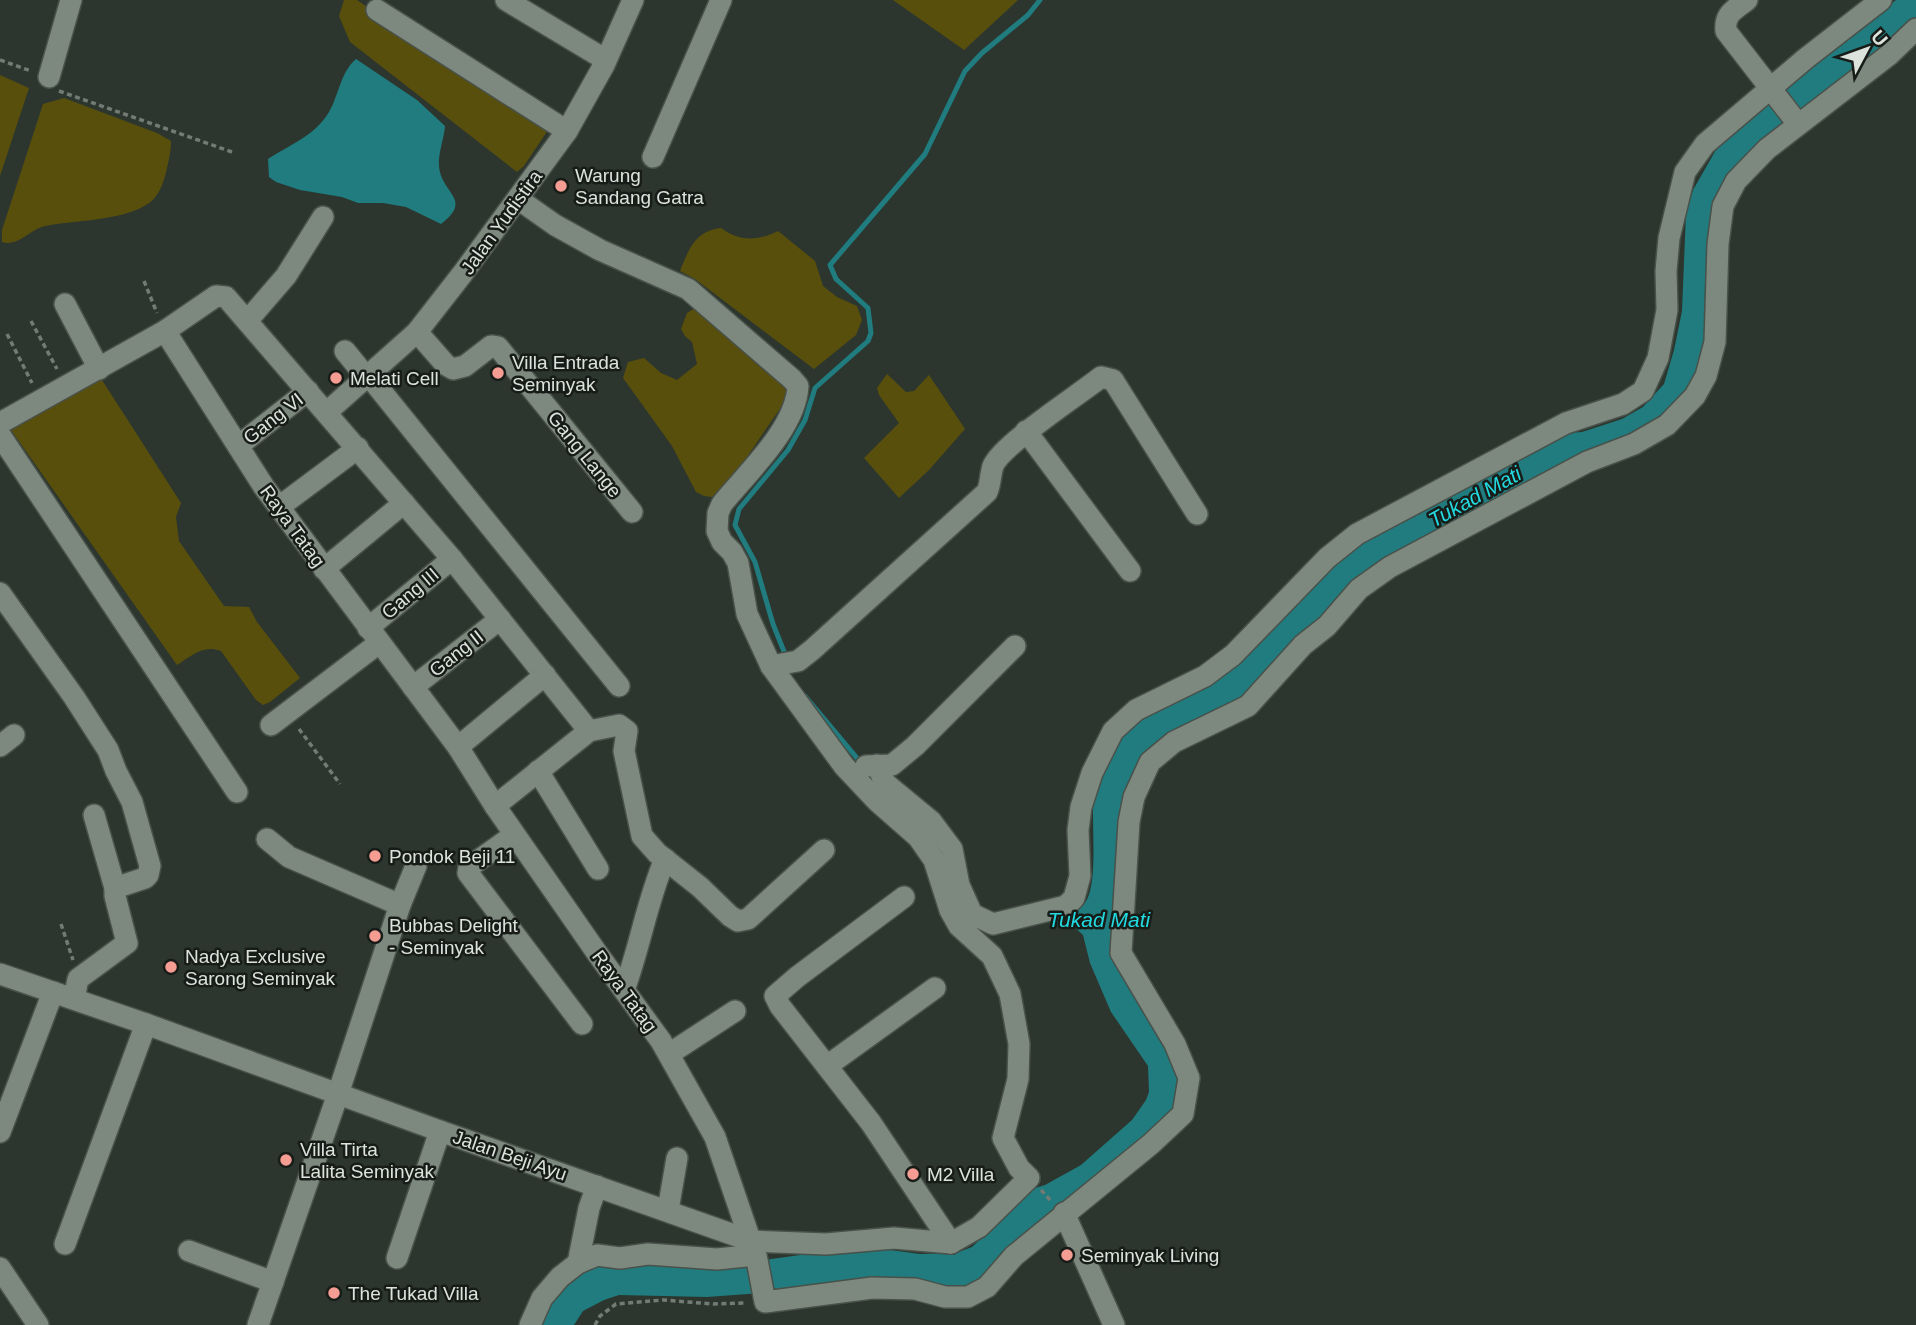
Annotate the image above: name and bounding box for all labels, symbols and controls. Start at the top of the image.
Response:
north arrow [1832,14,1902,84]
text: U [1867,26,1892,50]
place label: Warung Sandang Gatra [575,165,704,208]
street label: Jalan Yudistira [457,166,546,278]
marker: Warung Sandang Gatra [553,178,569,194]
place label: Villa Entrada Seminyak [512,352,620,395]
marker: Villa Entrada Seminyak [490,365,506,381]
place label: Melati Cell [350,368,439,389]
marker: Melati Cell [328,370,344,386]
street label: Gang VI [239,389,307,448]
street label: Gang Lange [544,407,626,502]
water label: Tukad Mati [1424,461,1526,531]
street label: Raya Tatag [256,481,329,571]
street label: Gang III [378,564,443,623]
street label: Gang II [425,626,487,681]
place label: Pondok Beji 11 [389,846,515,867]
marker: Pondok Beji 11 [367,848,383,864]
water label: Tukad Mati [1048,908,1151,931]
place label: Bubbas Delight - Seminyak [389,915,519,958]
marker: Bubbas Delight - Seminyak [367,928,383,944]
place label: Nadya Exclusive Sarong Seminyak [185,946,335,989]
street label: Raya Tatag [588,946,661,1036]
marker: Nadya Exclusive Sarong Seminyak [163,959,179,975]
street label: Jalan Beji Ayu [450,1126,570,1185]
place label: Villa Tirta Lalita Seminyak [300,1139,435,1182]
marker: Villa Tirta Lalita Seminyak [278,1152,294,1168]
place label: M2 Villa [927,1164,995,1185]
marker: M2 Villa [905,1166,921,1182]
place label: Seminyak Living [1081,1245,1219,1266]
marker: Seminyak Living [1059,1247,1075,1263]
place label: The Tukad Villa [348,1283,479,1304]
marker: The Tukad Villa [326,1285,342,1301]

